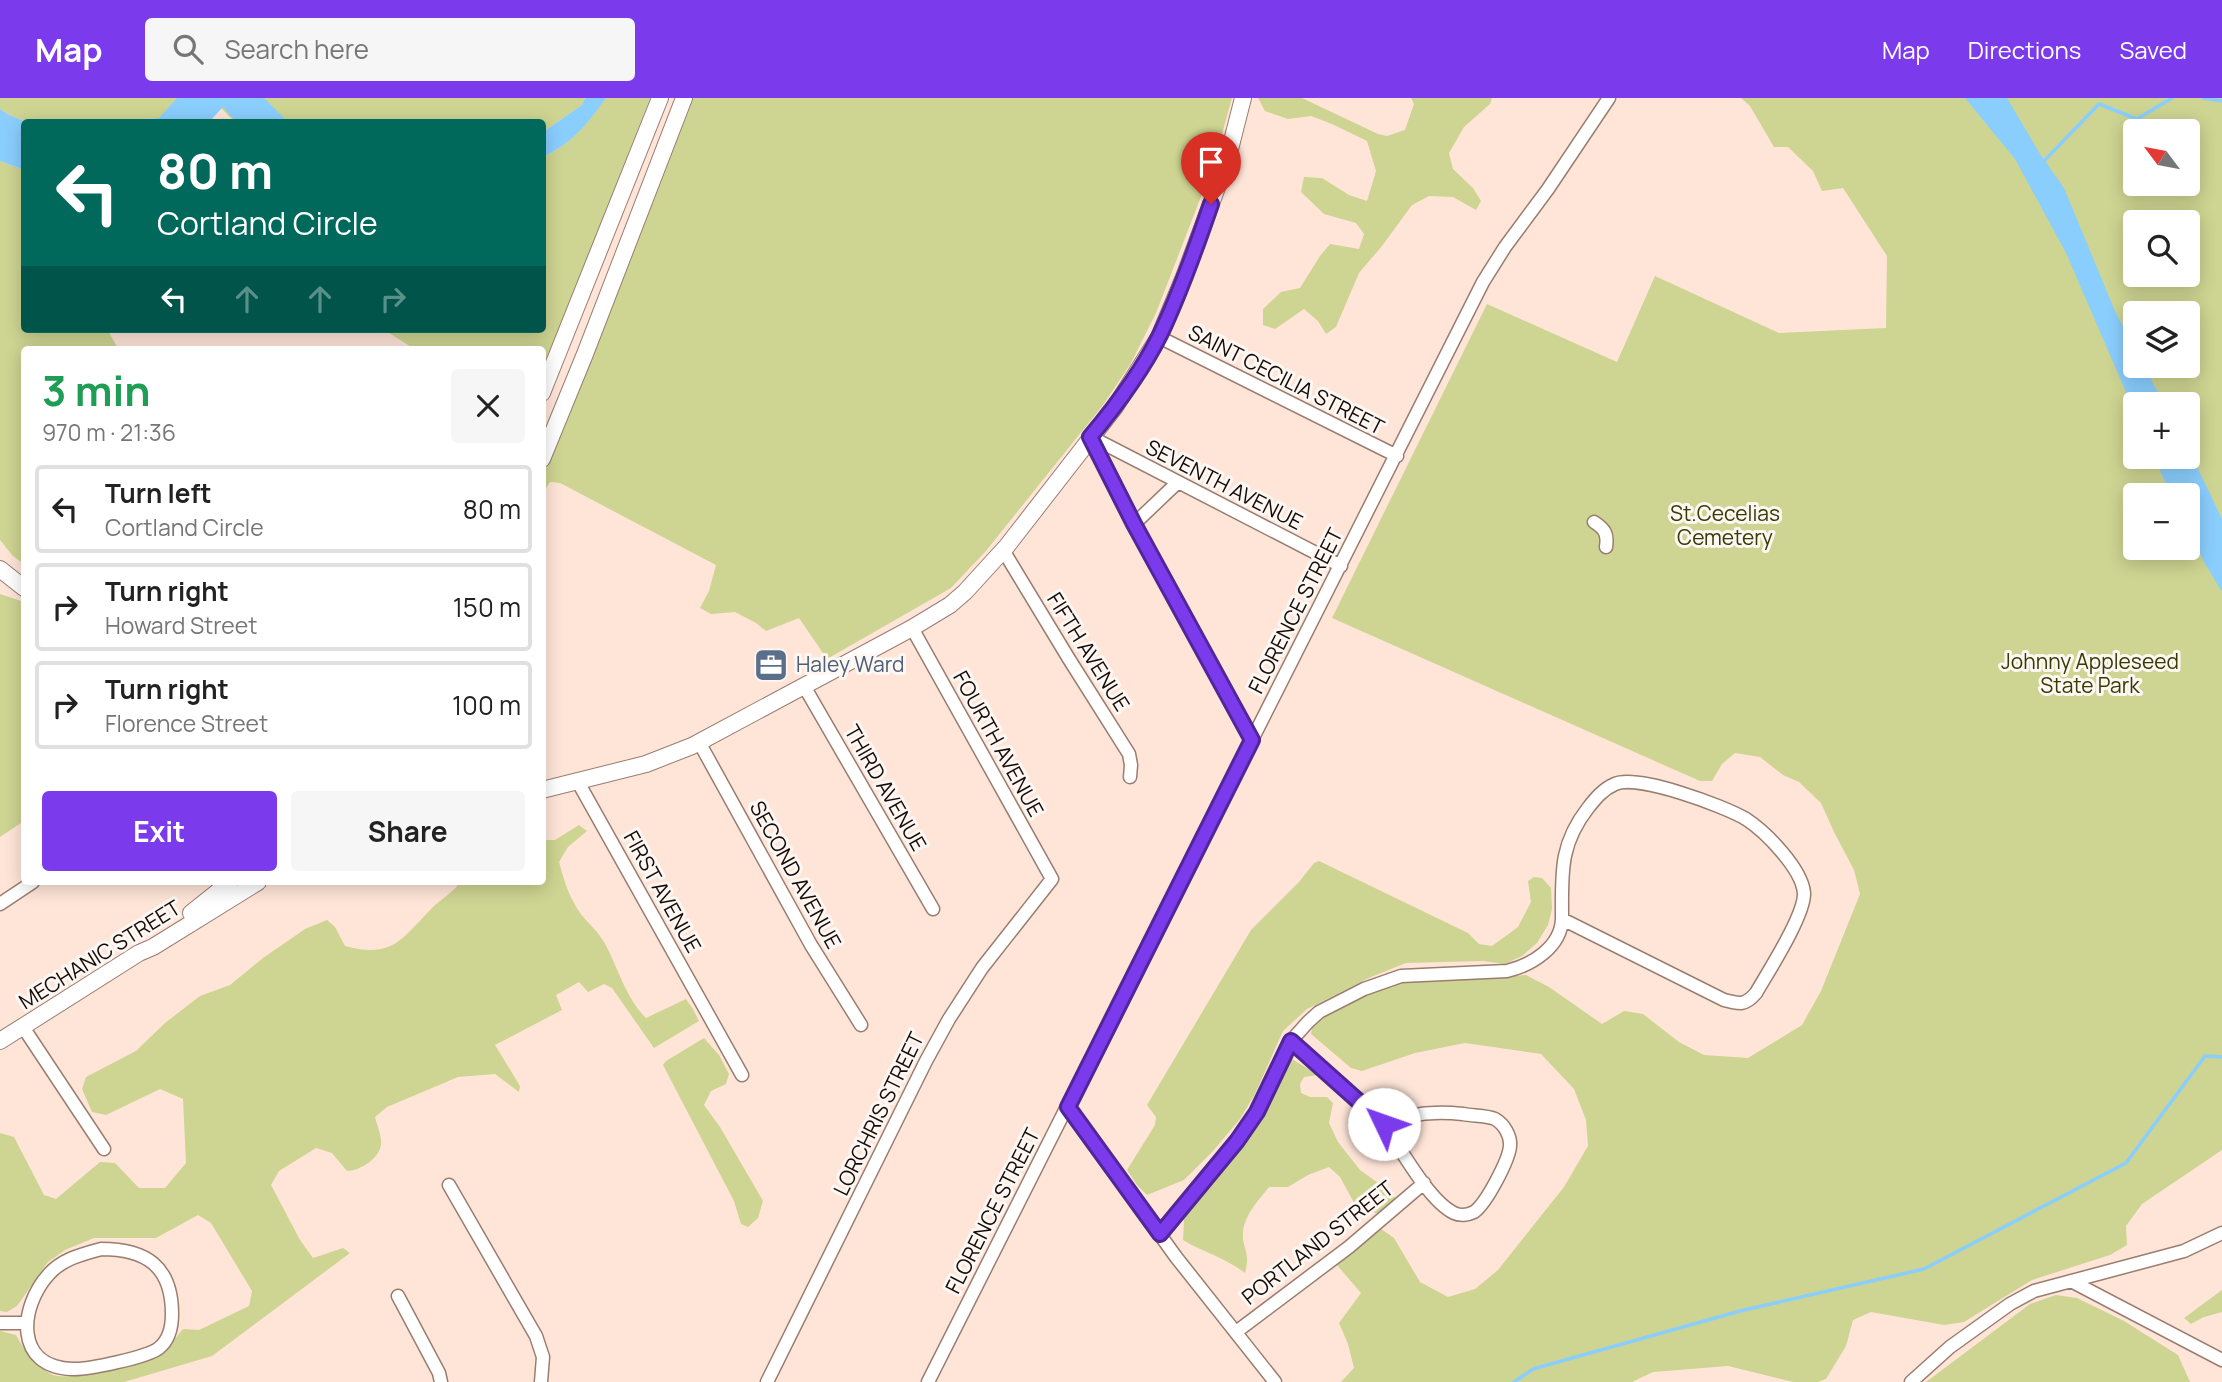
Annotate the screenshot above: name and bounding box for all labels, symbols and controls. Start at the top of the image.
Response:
search box [145,18,635,81]
text: Map [35,27,103,72]
icon: search [169,30,207,68]
text: Search here [225,31,369,67]
text: Map [1882,33,1930,66]
text: Directions [1968,33,2081,66]
text: Saved [2119,33,2187,66]
north arrow [2123,119,2200,196]
map controls [2123,119,2200,560]
pin [1181,132,1241,204]
text: 80 m [157,137,273,204]
icon: arrive [1192,143,1230,181]
icon: left [42,147,133,238]
text: Cortland Circle [157,201,378,245]
button: search [2123,210,2200,287]
icon: left [155,280,193,318]
icon: ahead [228,280,266,318]
icon: ahead [301,280,339,318]
icon: right [374,280,412,318]
button: layers [2123,301,2200,378]
street label: SAINT CECILIA STREET [1184,318,1390,441]
text: 3 min [42,361,151,419]
button: close [451,369,525,443]
button: + [2123,392,2200,469]
text: 970 m · 21:36 [42,416,176,448]
street label: SEVENTH AVENUE [1141,432,1308,536]
text: Turn left [105,475,212,511]
button: − [2123,483,2200,560]
icon: left [46,490,84,528]
text: 80 m [463,491,521,527]
park label: St.Cecelias Cemetery [1670,499,1780,551]
text: Cortland Circle [105,511,264,543]
street label: FLORENCE STREET [1241,523,1349,698]
text: Turn right [105,573,229,609]
street label: FIFTH AVENUE [1041,587,1136,716]
icon: right [46,588,84,626]
text: 150 m [453,589,521,625]
text: Howard Street [105,609,257,641]
office icon: Haley Ward [752,646,790,684]
park label: Johnny Appleseed State Park [2001,647,2179,699]
place label: Haley Ward [796,650,904,678]
street label: FOURTH AVENUE [947,666,1050,821]
text: Turn right [105,671,229,707]
icon: right [46,686,84,724]
text: 100 m [452,687,521,723]
text: Florence Street [105,707,268,739]
street label: THIRD AVENUE [839,719,933,856]
button: Exit [42,791,277,871]
button: Share [291,791,525,871]
street label: SECOND AVENUE [744,796,848,953]
street label: FIRST AVENUE [618,826,708,957]
street label: MECHANIC STREET [13,893,186,1015]
street label: LORCHRIS STREET [826,1027,930,1200]
position arrow [1347,1087,1421,1161]
street label: FLORENCE STREET [938,1123,1046,1298]
street label: PORTLAND STREET [1236,1174,1399,1310]

